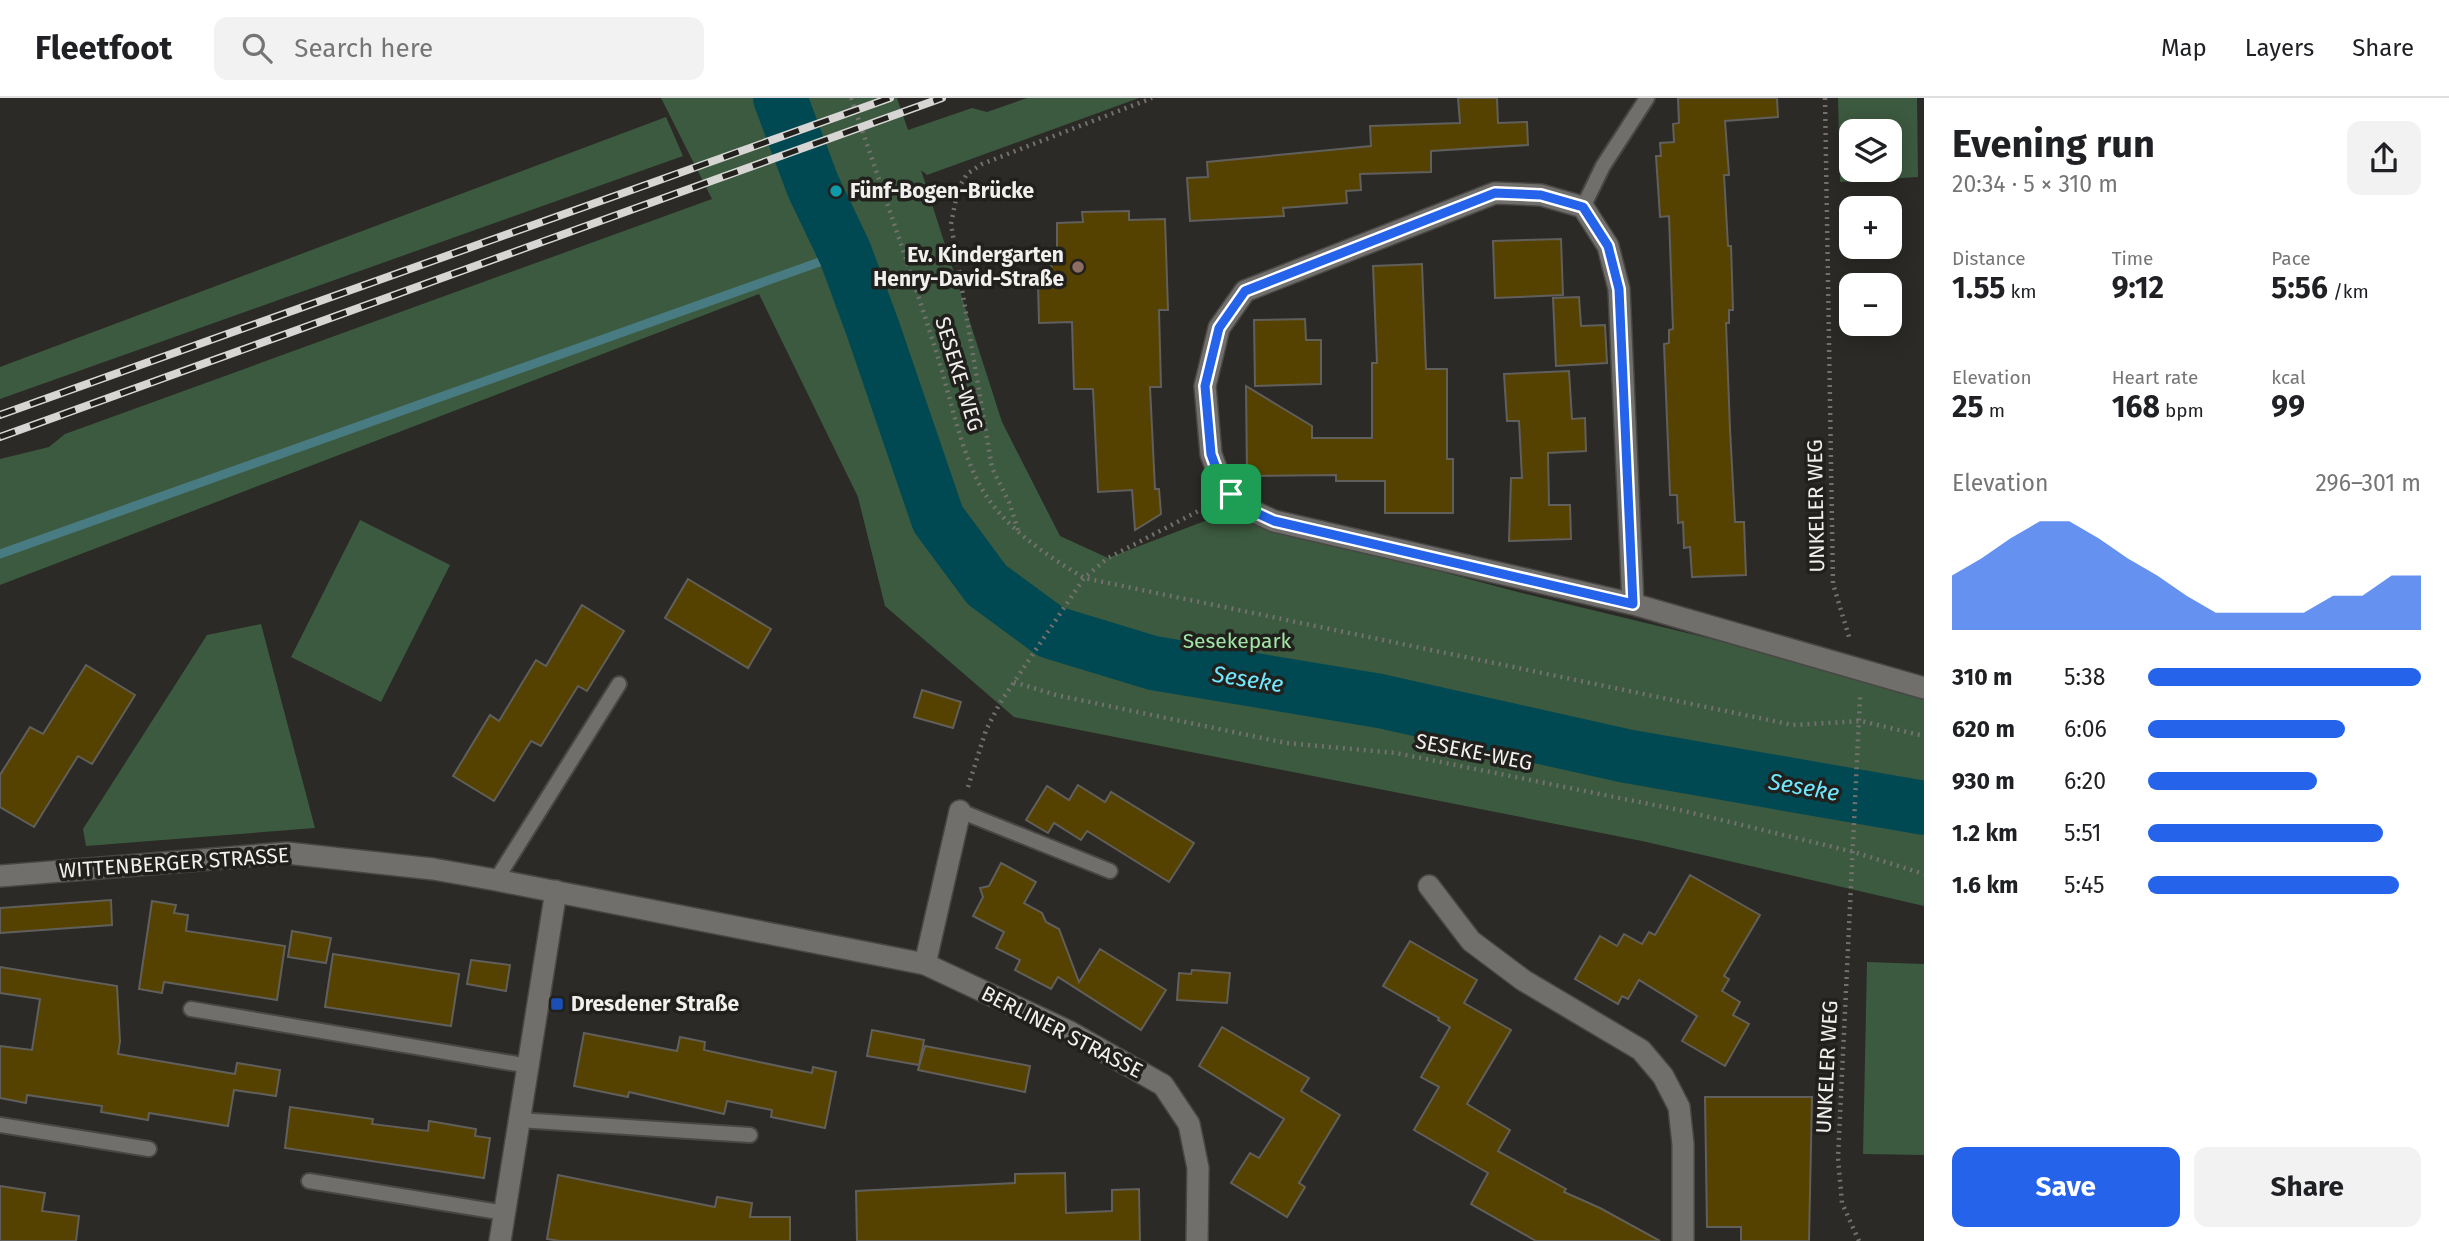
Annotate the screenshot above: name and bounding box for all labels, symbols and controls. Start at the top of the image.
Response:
search box [214,17,704,80]
text: Fleetfoot [35,28,172,68]
icon: search [238,29,276,67]
text: Search here [294,33,433,64]
text: Map [2161,34,2207,62]
text: Layers [2245,34,2314,62]
text: Share [2352,34,2414,62]
map controls [1839,119,1902,336]
button: layers [1839,119,1902,182]
text: Evening run [1952,121,2155,167]
button: share [2347,121,2421,195]
text: 20:34 · 5 × 310 m [1952,170,2118,198]
place label: Fünf-Bogen-Brücke [850,178,1035,204]
marker: Fünf-Bogen-Brücke [828,183,844,199]
button: + [1839,196,1902,259]
place label: Ev. Kindergarten Henry-David-Straße [873,242,1064,292]
text: Distance [1952,247,2026,270]
text: Time [2112,247,2153,270]
text: Pace [2271,247,2311,270]
marker: Ev. Kindergarten Henry-David-Straße [1070,259,1086,275]
text: 1.55 [1952,270,2005,306]
text: 9:12 [2112,270,2164,306]
text: 5:56 [2271,270,2328,306]
button: − [1839,273,1902,336]
text: km [2005,280,2036,303]
text: /km [2328,280,2369,303]
street label: SESEKE-WEG [929,314,989,434]
text: Elevation [1952,366,2032,389]
text: Heart rate [2112,366,2198,389]
text: kcal [2271,366,2306,389]
text: 25 [1952,389,1984,425]
text: 168 [2112,389,2160,425]
text: 99 [2271,389,2305,425]
text: m [1984,399,2005,422]
text: bpm [2160,399,2204,422]
street label: UNKELER WEG [1802,439,1830,573]
pin [1201,464,1261,524]
text: Elevation [1952,469,2048,497]
text: 296–301 m [2315,469,2421,497]
icon: arrive [1212,475,1250,513]
park label: Sesekepark [1183,628,1292,654]
water label: Seseke [1210,659,1285,698]
text: 310 m [1952,663,2012,691]
text: 5:38 [2064,663,2105,691]
text: 620 m [1952,715,2015,743]
text: 6:06 [2064,715,2107,743]
street label: SESEKE-WEG [1413,728,1535,776]
water label: Seseke [1766,767,1842,807]
text: 930 m [1952,767,2015,795]
text: 6:20 [2064,767,2106,795]
text: 1.2 km [1952,819,2018,847]
text: 5:51 [2064,819,2101,847]
street label: WITTENBERGER STRASSE [58,842,290,884]
text: 1.6 km [1952,871,2019,899]
text: 5:45 [2064,871,2104,899]
street label: BERLINER STRASSE [977,980,1147,1084]
place label: Dresdener Straße [571,991,740,1017]
marker: Dresdener Straße [549,996,565,1012]
street label: UNKELER WEG [1811,1000,1843,1134]
button: Save [1952,1147,2180,1227]
button: Share [2194,1147,2421,1227]

